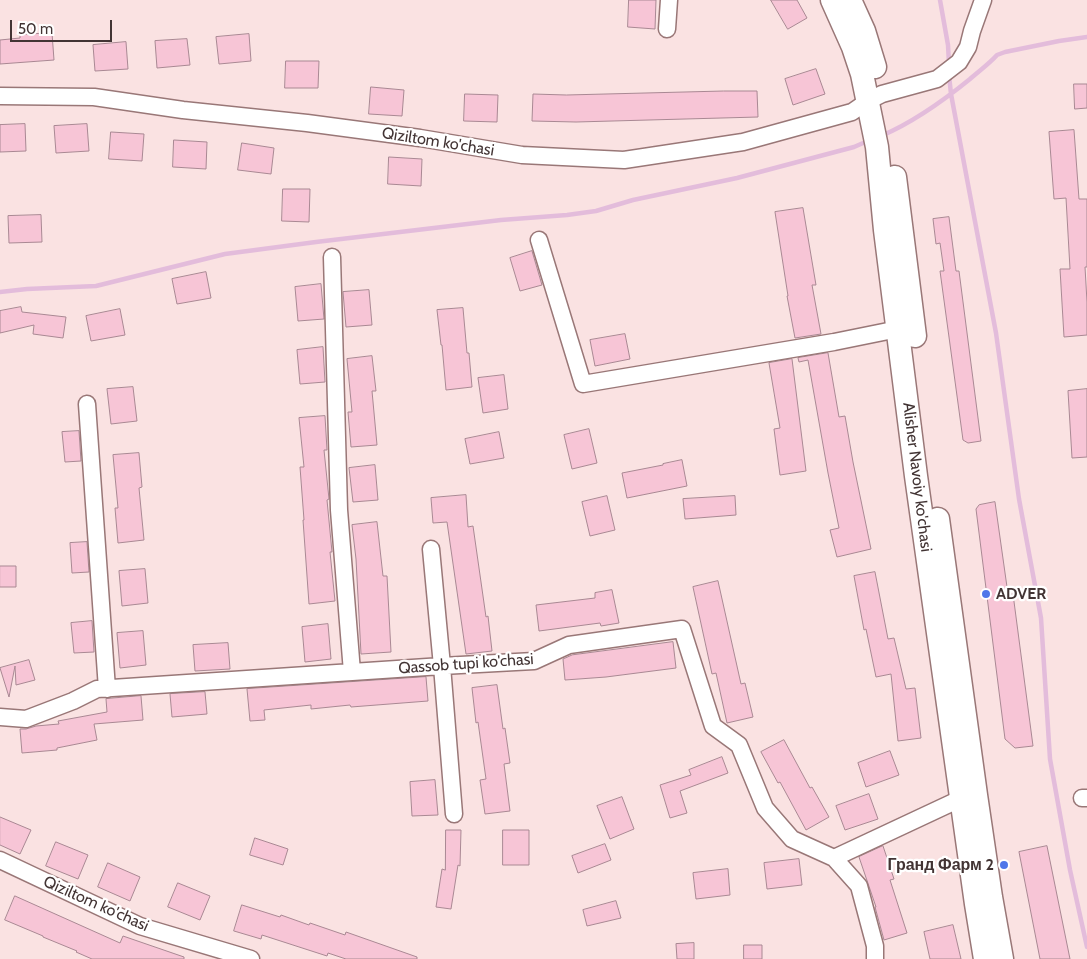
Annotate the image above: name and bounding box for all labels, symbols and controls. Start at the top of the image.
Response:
scale bar [12,10,115,42]
text: 50 m [18,20,53,38]
street label: Qiziltom ko'chasi [381,124,495,160]
street label: Alisher Navoiy ko'chasi [898,401,936,553]
place label: ADVER [996,584,1046,604]
marker: ADVER [980,588,992,600]
street label: Qassob tupi ko'chasi [398,650,534,678]
place label: Гранд Фарм 2 [887,855,994,875]
marker: Гранд Фарм 2 [998,859,1010,871]
street label: Qiziltom ko'chasi [40,872,152,936]

